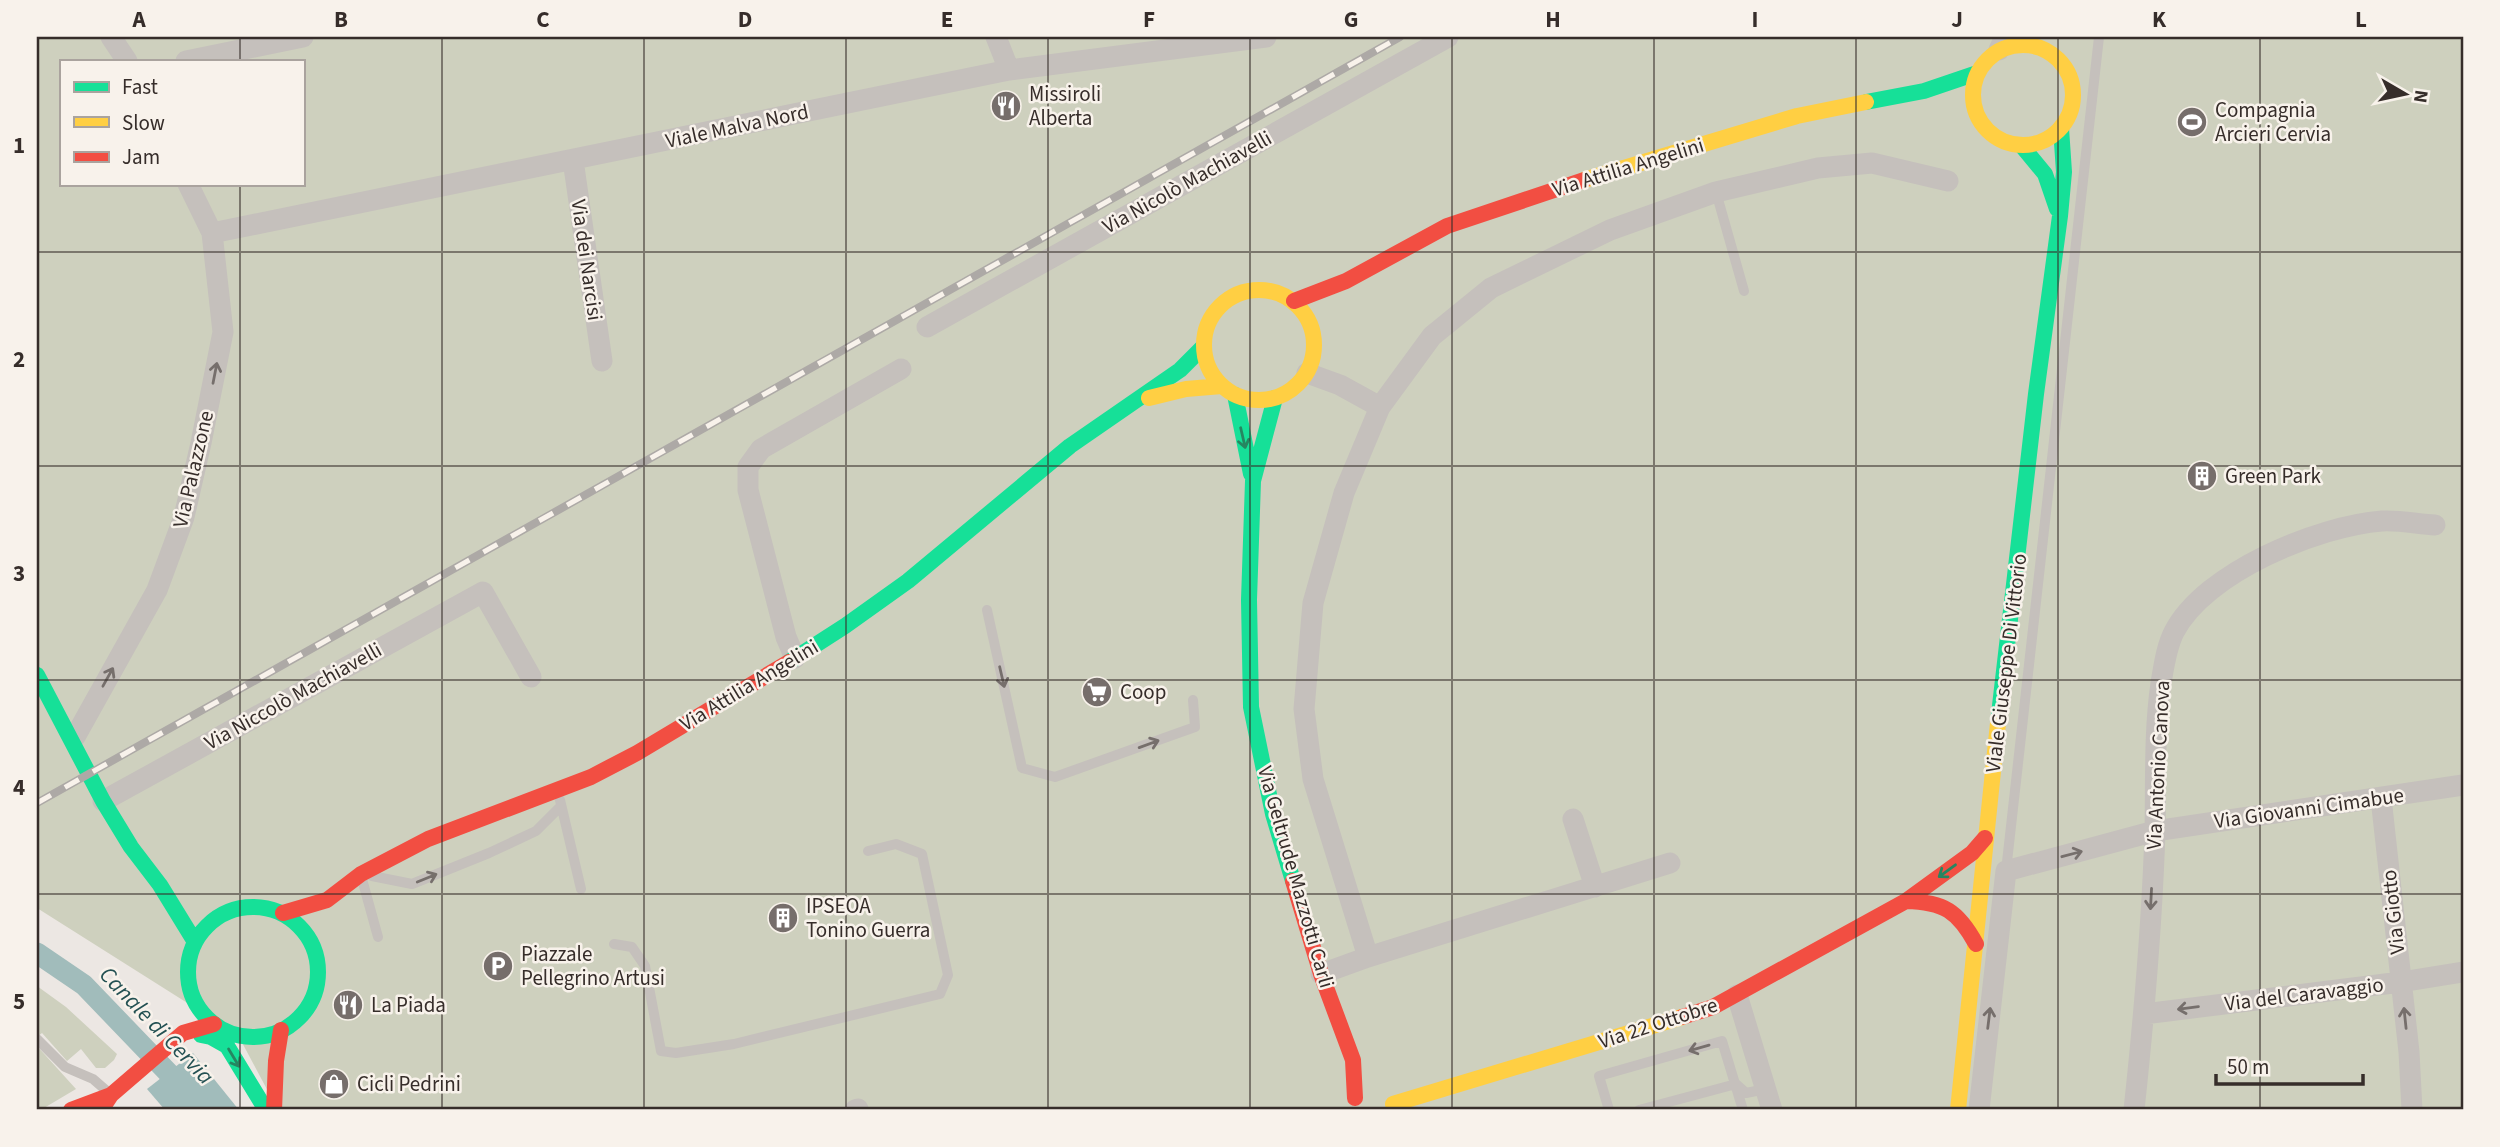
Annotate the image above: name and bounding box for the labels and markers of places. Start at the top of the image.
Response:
place label: Missiroli Alberta [1029,79,1101,133]
restaurant icon: Missiroli Alberta [989,89,1023,123]
place label: Compagnia Arcieri Cervia [2215,95,2331,149]
sports icon: Compagnia Arcieri Cervia [2175,105,2209,139]
building icon: Green Park [2185,459,2219,493]
place label: Green Park [2225,461,2321,491]
supermarket icon: Coop [1080,675,1114,709]
place label: Coop [1120,677,1166,707]
place label: IPSEOA Tonino Guerra [806,891,930,945]
building icon: IPSEOA Tonino Guerra [766,901,800,935]
place label: Piazzale Pellegrino Artusi [521,939,665,993]
parking icon: Piazzale Pellegrino Artusi [481,949,515,983]
restaurant icon: La Piada [331,988,365,1022]
place label: La Piada [371,990,446,1020]
shop icon: Cicli Pedrini [317,1067,351,1101]
place label: Cicli Pedrini [357,1069,461,1099]

